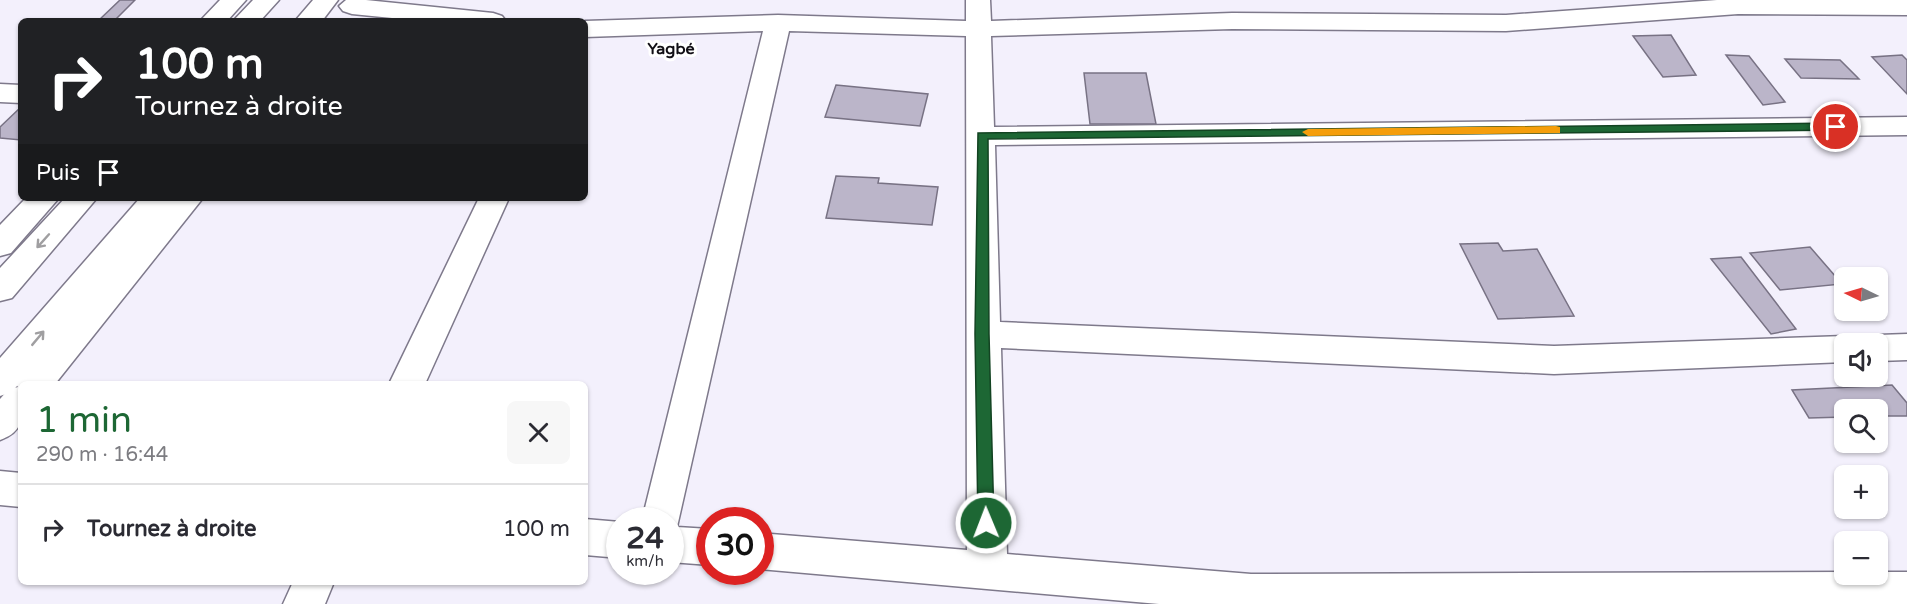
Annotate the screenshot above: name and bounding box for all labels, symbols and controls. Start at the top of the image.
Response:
text: 100 m [135,39,264,90]
district label: Yagbé [647,39,695,59]
icon: right [36,42,114,120]
text: Tournez à droite [135,90,343,123]
pin [1810,101,1861,152]
icon: arrive [1819,110,1852,143]
icon: arrive [92,156,125,189]
text: Puis [36,160,80,186]
one-way arrow [36,234,50,249]
north arrow [1834,267,1888,321]
map controls [1834,267,1888,585]
one-way arrow [31,331,45,346]
button: sound [1834,333,1888,387]
text: 1 min [36,399,132,442]
button: search [1834,399,1888,453]
button: close [507,401,570,464]
text: 290 m · 16:44 [36,443,168,467]
button: + [1834,465,1888,519]
position arrow [954,491,1018,555]
speed limit sign: 30 [696,507,774,585]
icon: right [36,513,69,546]
text: Tournez à droite [87,516,256,542]
text: 100 m [503,516,570,542]
text: 24 [626,520,664,557]
button: − [1834,531,1888,585]
text: km/h [626,552,664,570]

